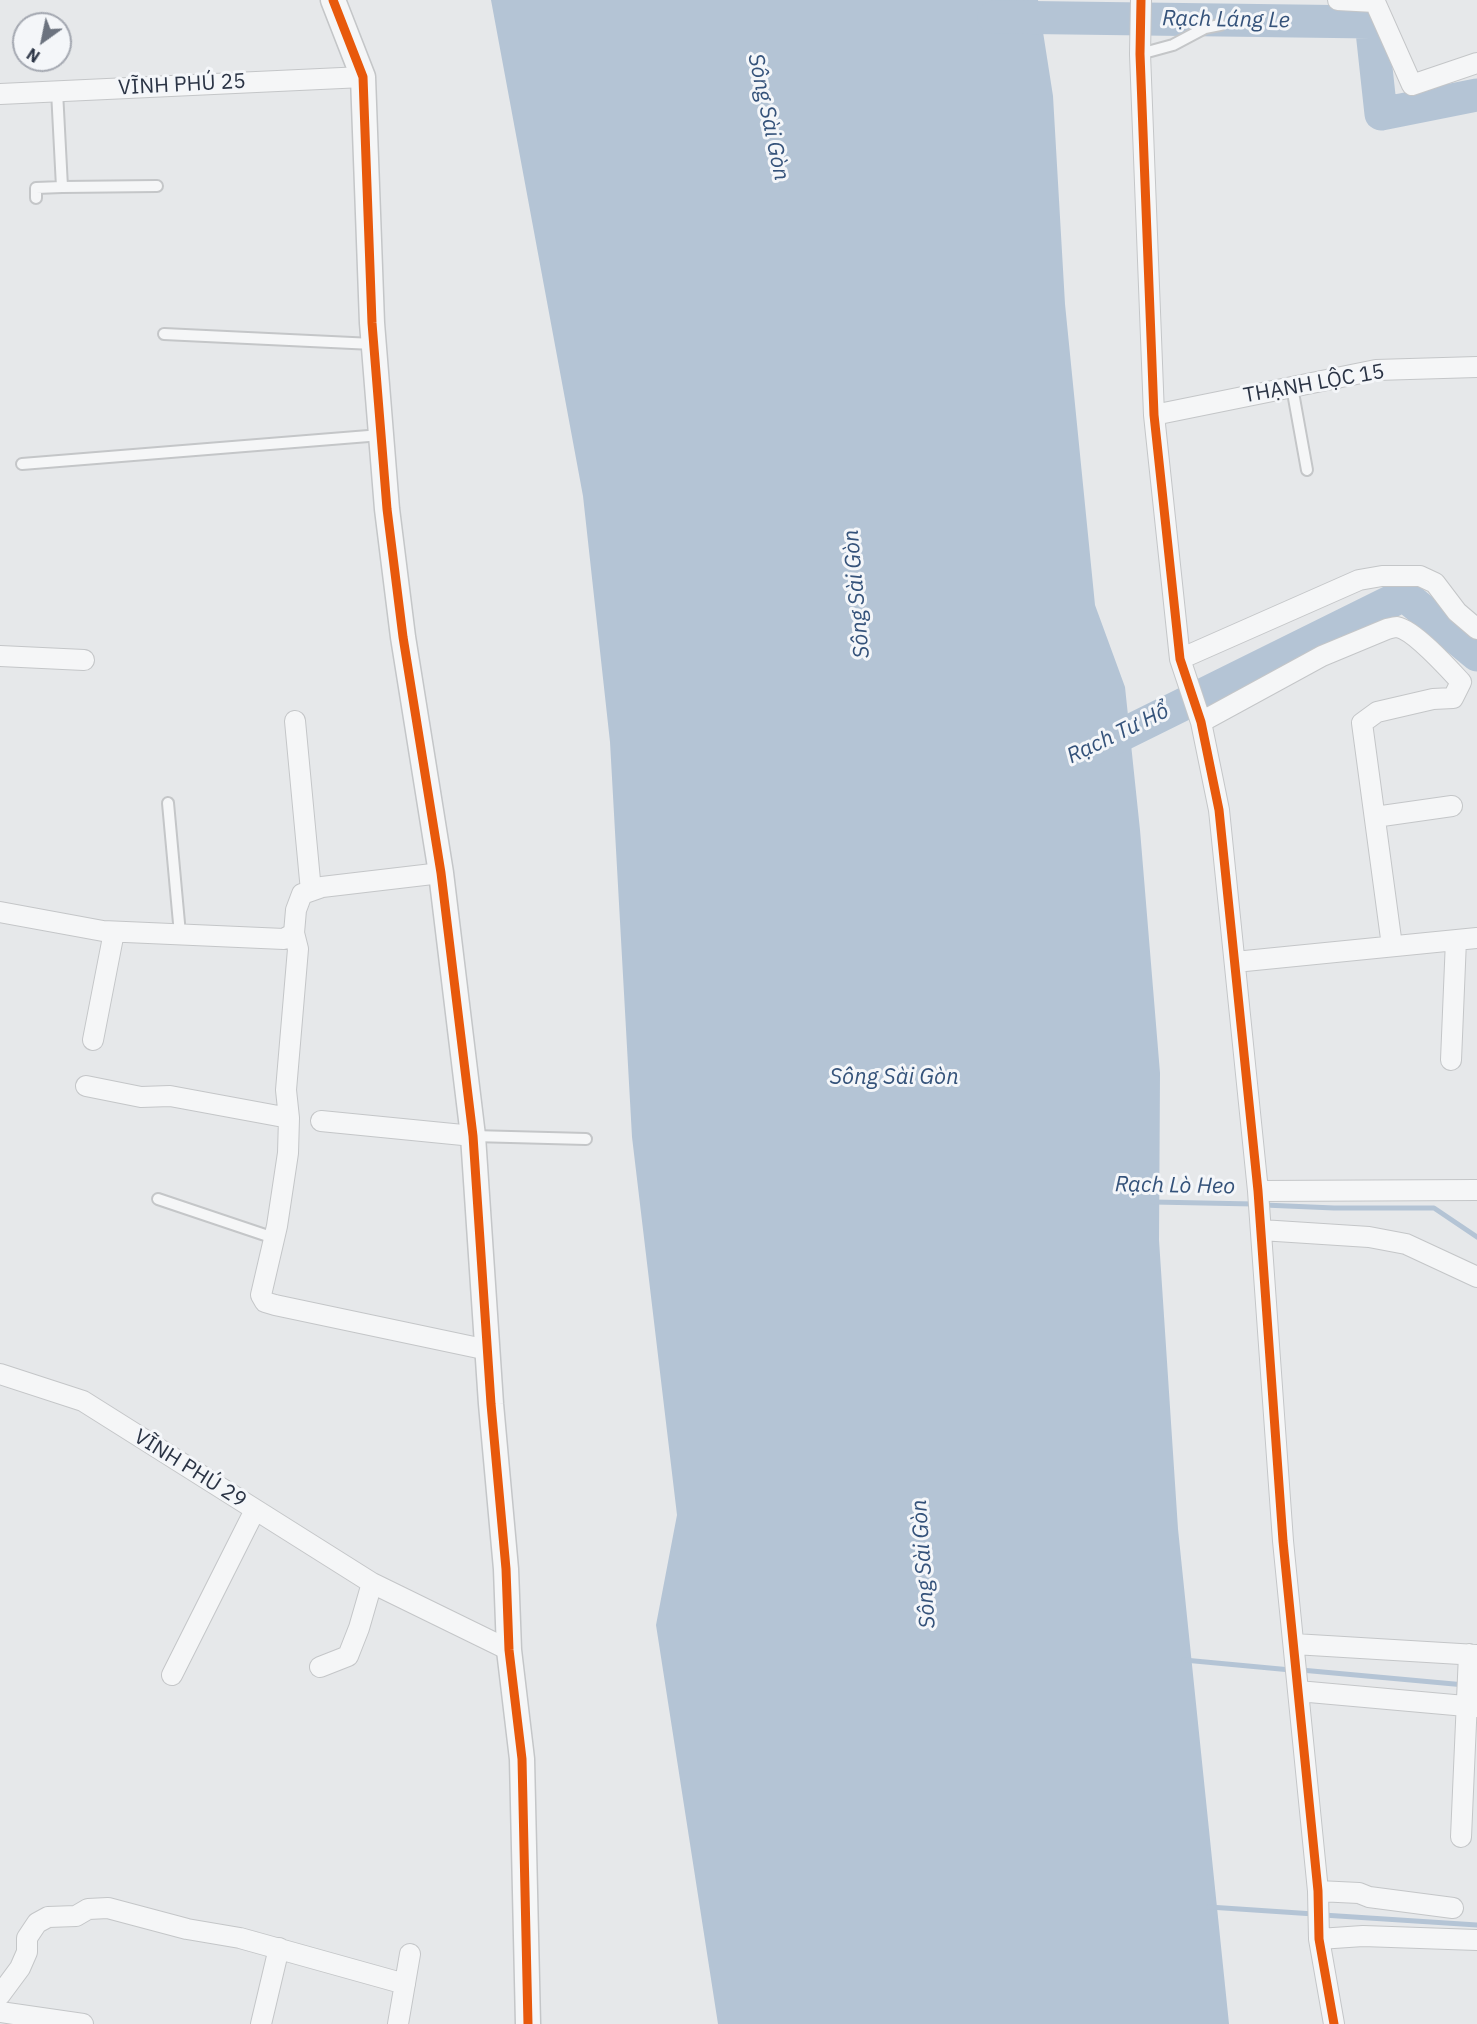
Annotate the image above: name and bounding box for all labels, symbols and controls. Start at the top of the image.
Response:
water label: Rạch Láng Le [1162,6,1290,34]
north arrow [12,12,72,72]
text: N [23,44,44,67]
water label: Sông Sài Gòn [742,51,794,183]
street label: VĨNH PHÚ 25 [118,69,246,101]
street label: THẠNH LỘC 15 [1241,359,1387,409]
water label: Sông Sài Gòn [838,529,876,659]
water label: Rạch Tư Hổ [1063,698,1173,770]
water label: Sông Sài Gòn [829,1065,959,1091]
water label: Rạch Lò Heo [1115,1172,1235,1200]
street label: VĨNH PHÚ 29 [129,1424,251,1514]
water label: Sông Sài Gòn [906,1499,942,1629]

